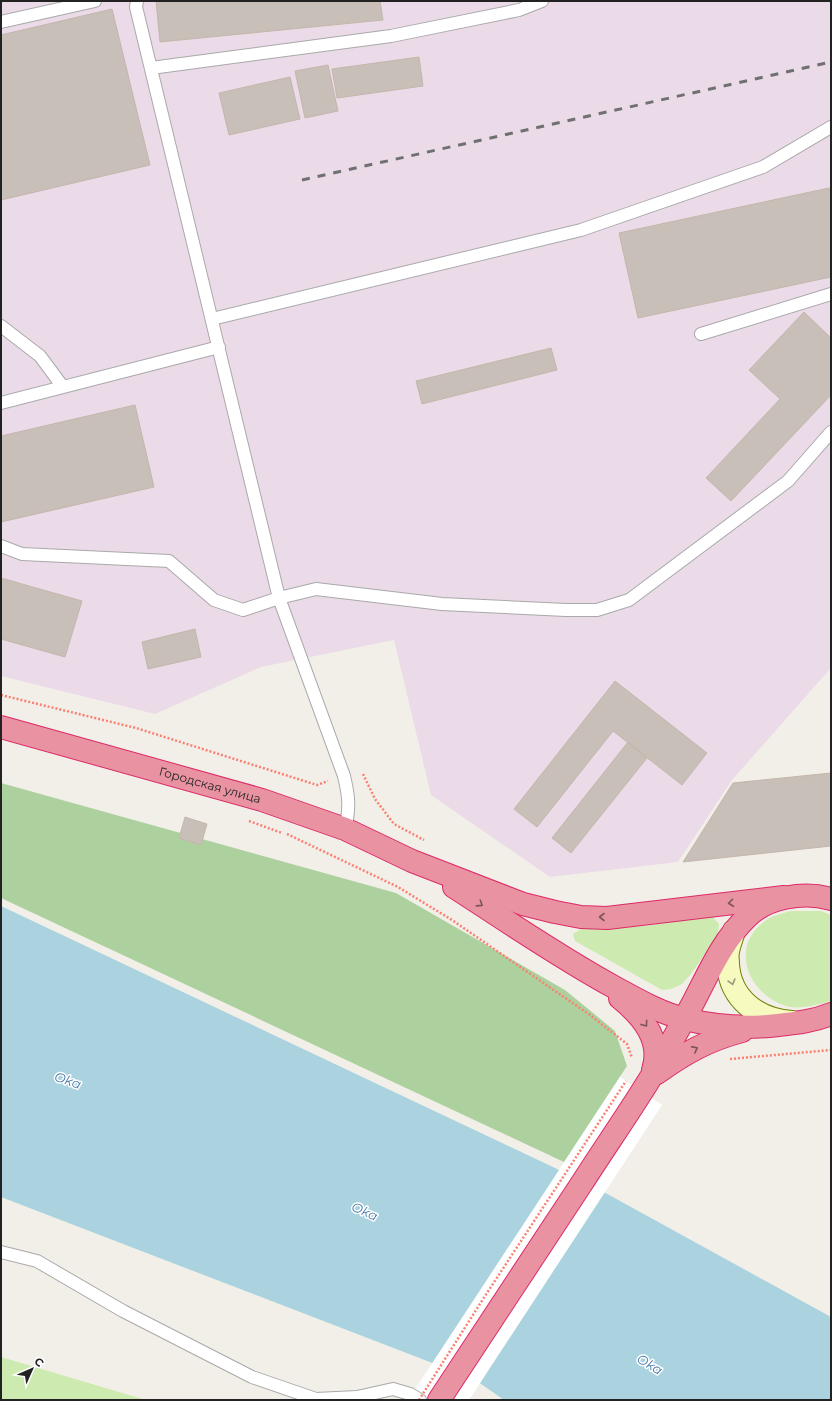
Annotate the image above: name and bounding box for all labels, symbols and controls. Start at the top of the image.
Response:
street label: Городская улица [157,764,263,806]
one-way arrow [476,899,483,907]
one-way arrow [728,899,734,908]
one-way arrow [599,913,605,922]
one-way arrow [727,979,736,986]
one-way arrow [640,1020,648,1027]
one-way arrow [690,1046,698,1054]
water label: Oka [53,1068,84,1092]
water label: Oka [349,1198,381,1224]
north arrow [12,1349,52,1389]
water label: Oka [634,1350,666,1378]
text: С [31,1354,47,1370]

